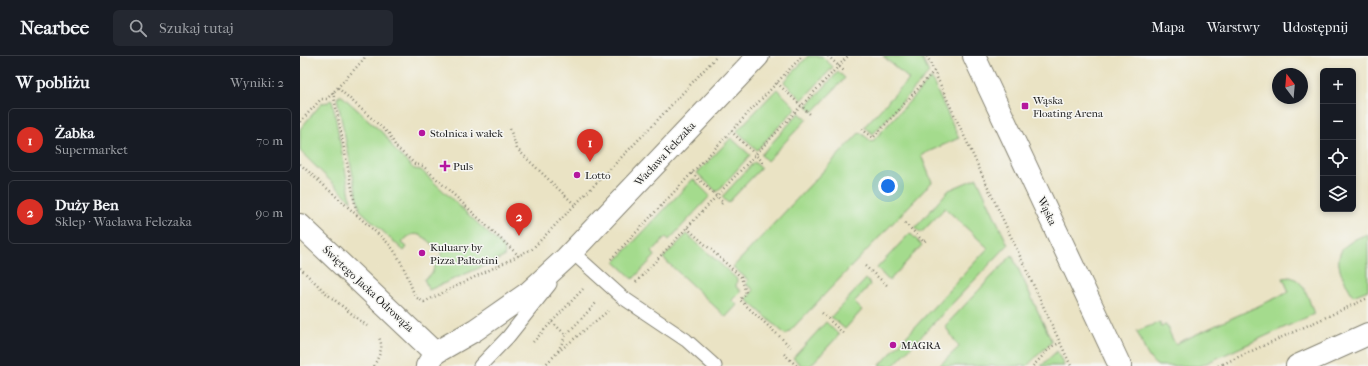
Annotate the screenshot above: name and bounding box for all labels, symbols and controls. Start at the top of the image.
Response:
search box [113,10,393,46]
text: Nearbee [20,17,89,39]
icon: search [127,17,149,39]
text: Szukaj tutaj [159,19,234,37]
text: Mapa [1151,19,1185,36]
text: Warstwy [1207,19,1260,36]
text: Udostępnij [1282,19,1348,36]
north arrow [1272,68,1308,104]
map controls [1320,68,1356,212]
button: + [1320,68,1356,104]
text: W pobliżu [16,72,90,92]
text: Wyniki: 2 [230,75,284,90]
place label: Wąska Floating Arena [1032,94,1104,120]
marker: Wąska Floating Arena [1020,101,1030,111]
button: − [1320,104,1356,140]
street label: Wacława Felczaka [631,119,699,190]
text: Żabka [55,124,94,142]
place label: Stolnica i wałek [430,127,503,140]
marker: Stolnica i wałek [417,128,427,138]
pin: 1 [577,129,603,162]
text: 1 [28,133,32,148]
text: 70 m [256,133,283,148]
button: locate [1320,140,1356,176]
text: Supermarket [55,142,128,157]
place label: Puls [453,160,473,173]
marker: Puls [440,161,450,171]
place label: Lotto [585,169,611,182]
marker: Lotto [572,170,582,180]
your location [878,176,898,196]
button: layers [1320,176,1356,212]
street label: Wąska [1034,194,1060,228]
text: Duży Ben [55,196,119,214]
pin: 2 [506,203,532,236]
text: 2 [27,205,33,220]
text: 90 m [255,205,283,220]
text: Sklep · Wacława Felczaka [55,214,192,229]
place label: Kuluary by Pizza Paltotini [430,241,499,267]
street label: Świętego Jacka Odrowąża [320,243,417,335]
marker: Kuluary by Pizza Paltotini [417,248,427,258]
place label: MAGRA [901,339,942,352]
marker: MAGRA [888,340,898,350]

